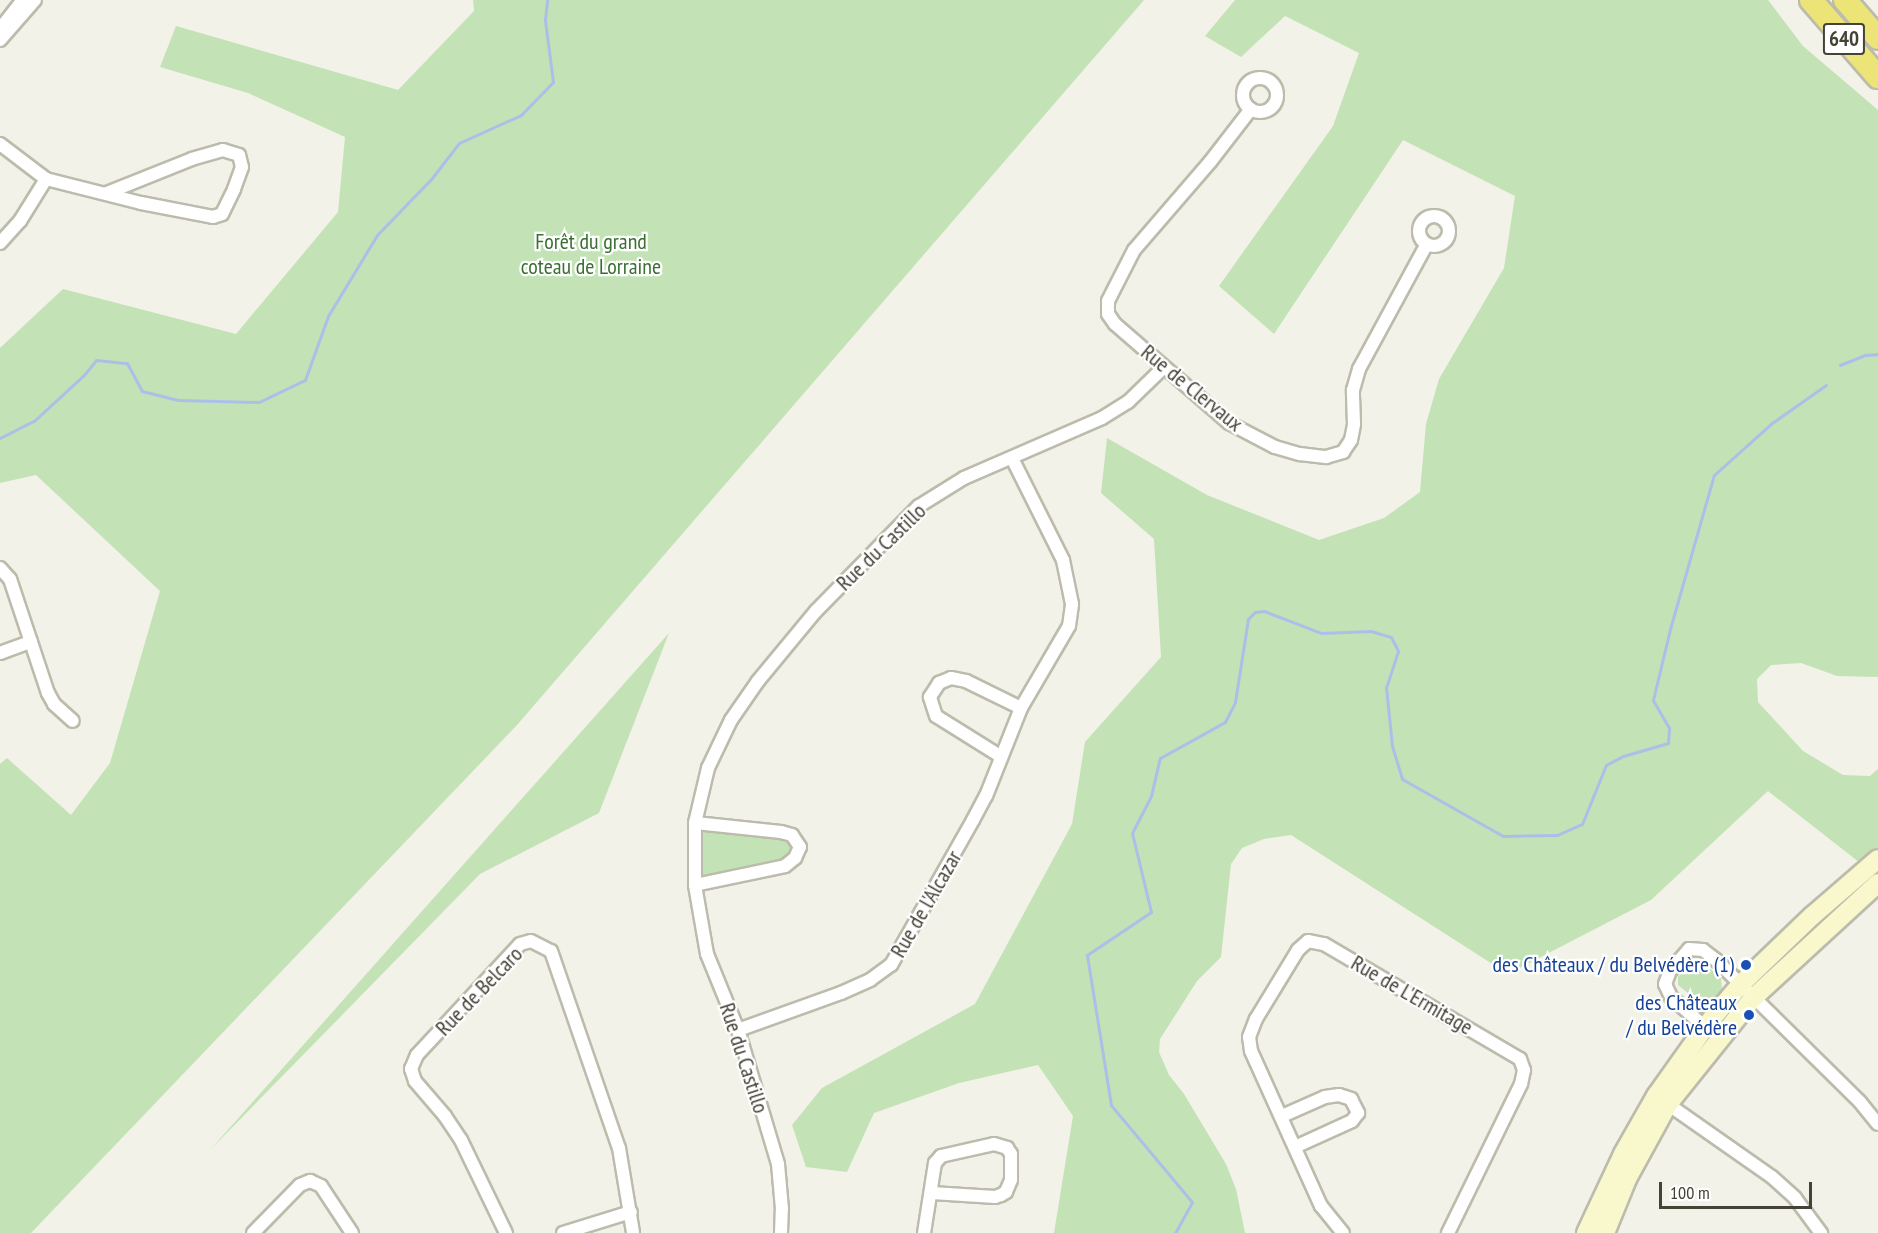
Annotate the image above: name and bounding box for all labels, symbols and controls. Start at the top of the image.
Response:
road number: 640 [1822,21,1866,57]
park label: Forêt du grand coteau de Lorraine [521,228,661,280]
street label: Rue de Clervaux [1136,339,1248,437]
street label: Rue du Castillo [831,498,931,596]
street label: Rue de l'Alcazar [885,846,967,962]
street label: Rue de Belcaro [430,941,528,1041]
street label: Rue de L'Ermitage [1347,950,1477,1040]
place label: des Châteaux / du Belvédère (1) [1492,952,1734,978]
marker: des Châteaux / du Belvédère (1) [1739,958,1753,972]
place label: des Châteaux / du Belvédère [1626,989,1737,1040]
street label: Rue du Castillo [714,1000,774,1116]
marker: des Châteaux / du Belvédère [1742,1008,1756,1022]
scale bar [1662,1170,1815,1208]
text: 100 m [1670,1181,1710,1204]

